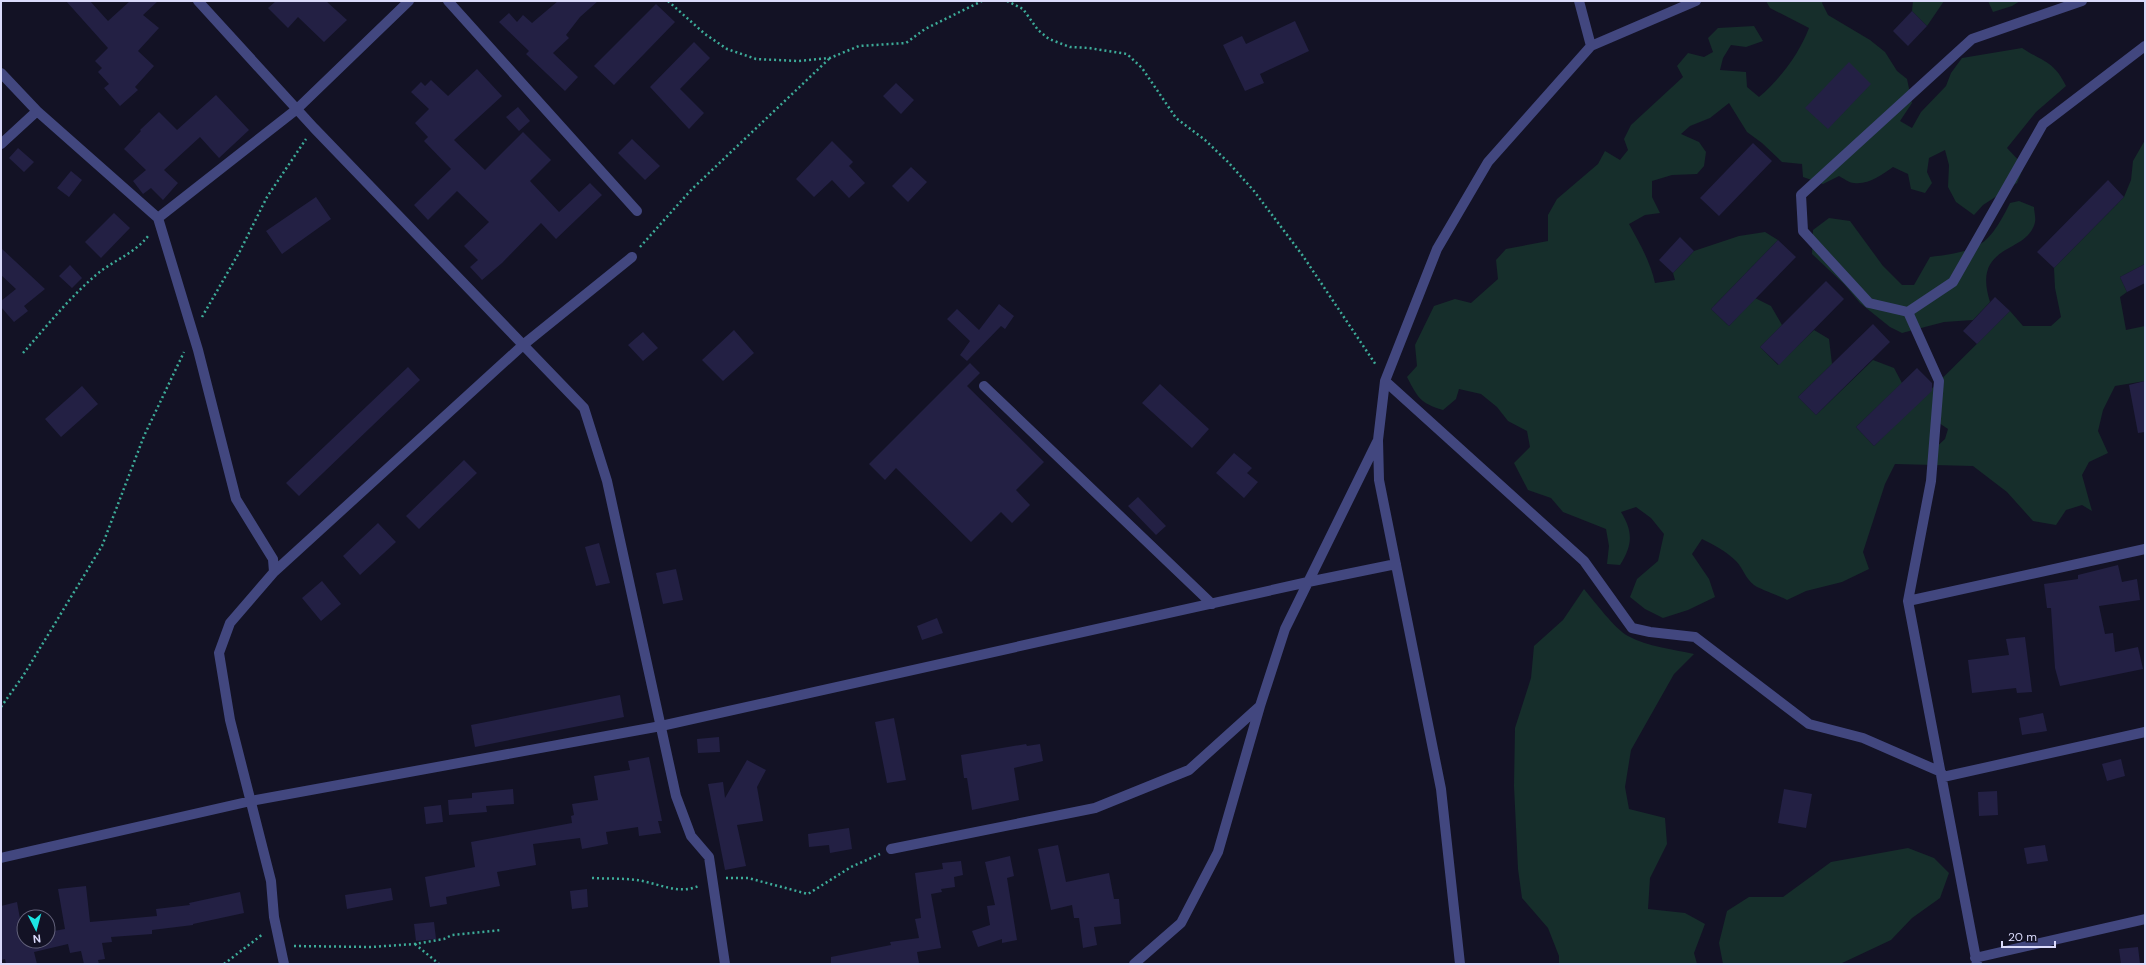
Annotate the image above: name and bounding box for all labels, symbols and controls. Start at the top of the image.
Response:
north arrow [16,909,56,949]
scale bar [2002,923,2055,949]
text: 20 m [2008,929,2037,945]
text: N [32,932,42,946]

